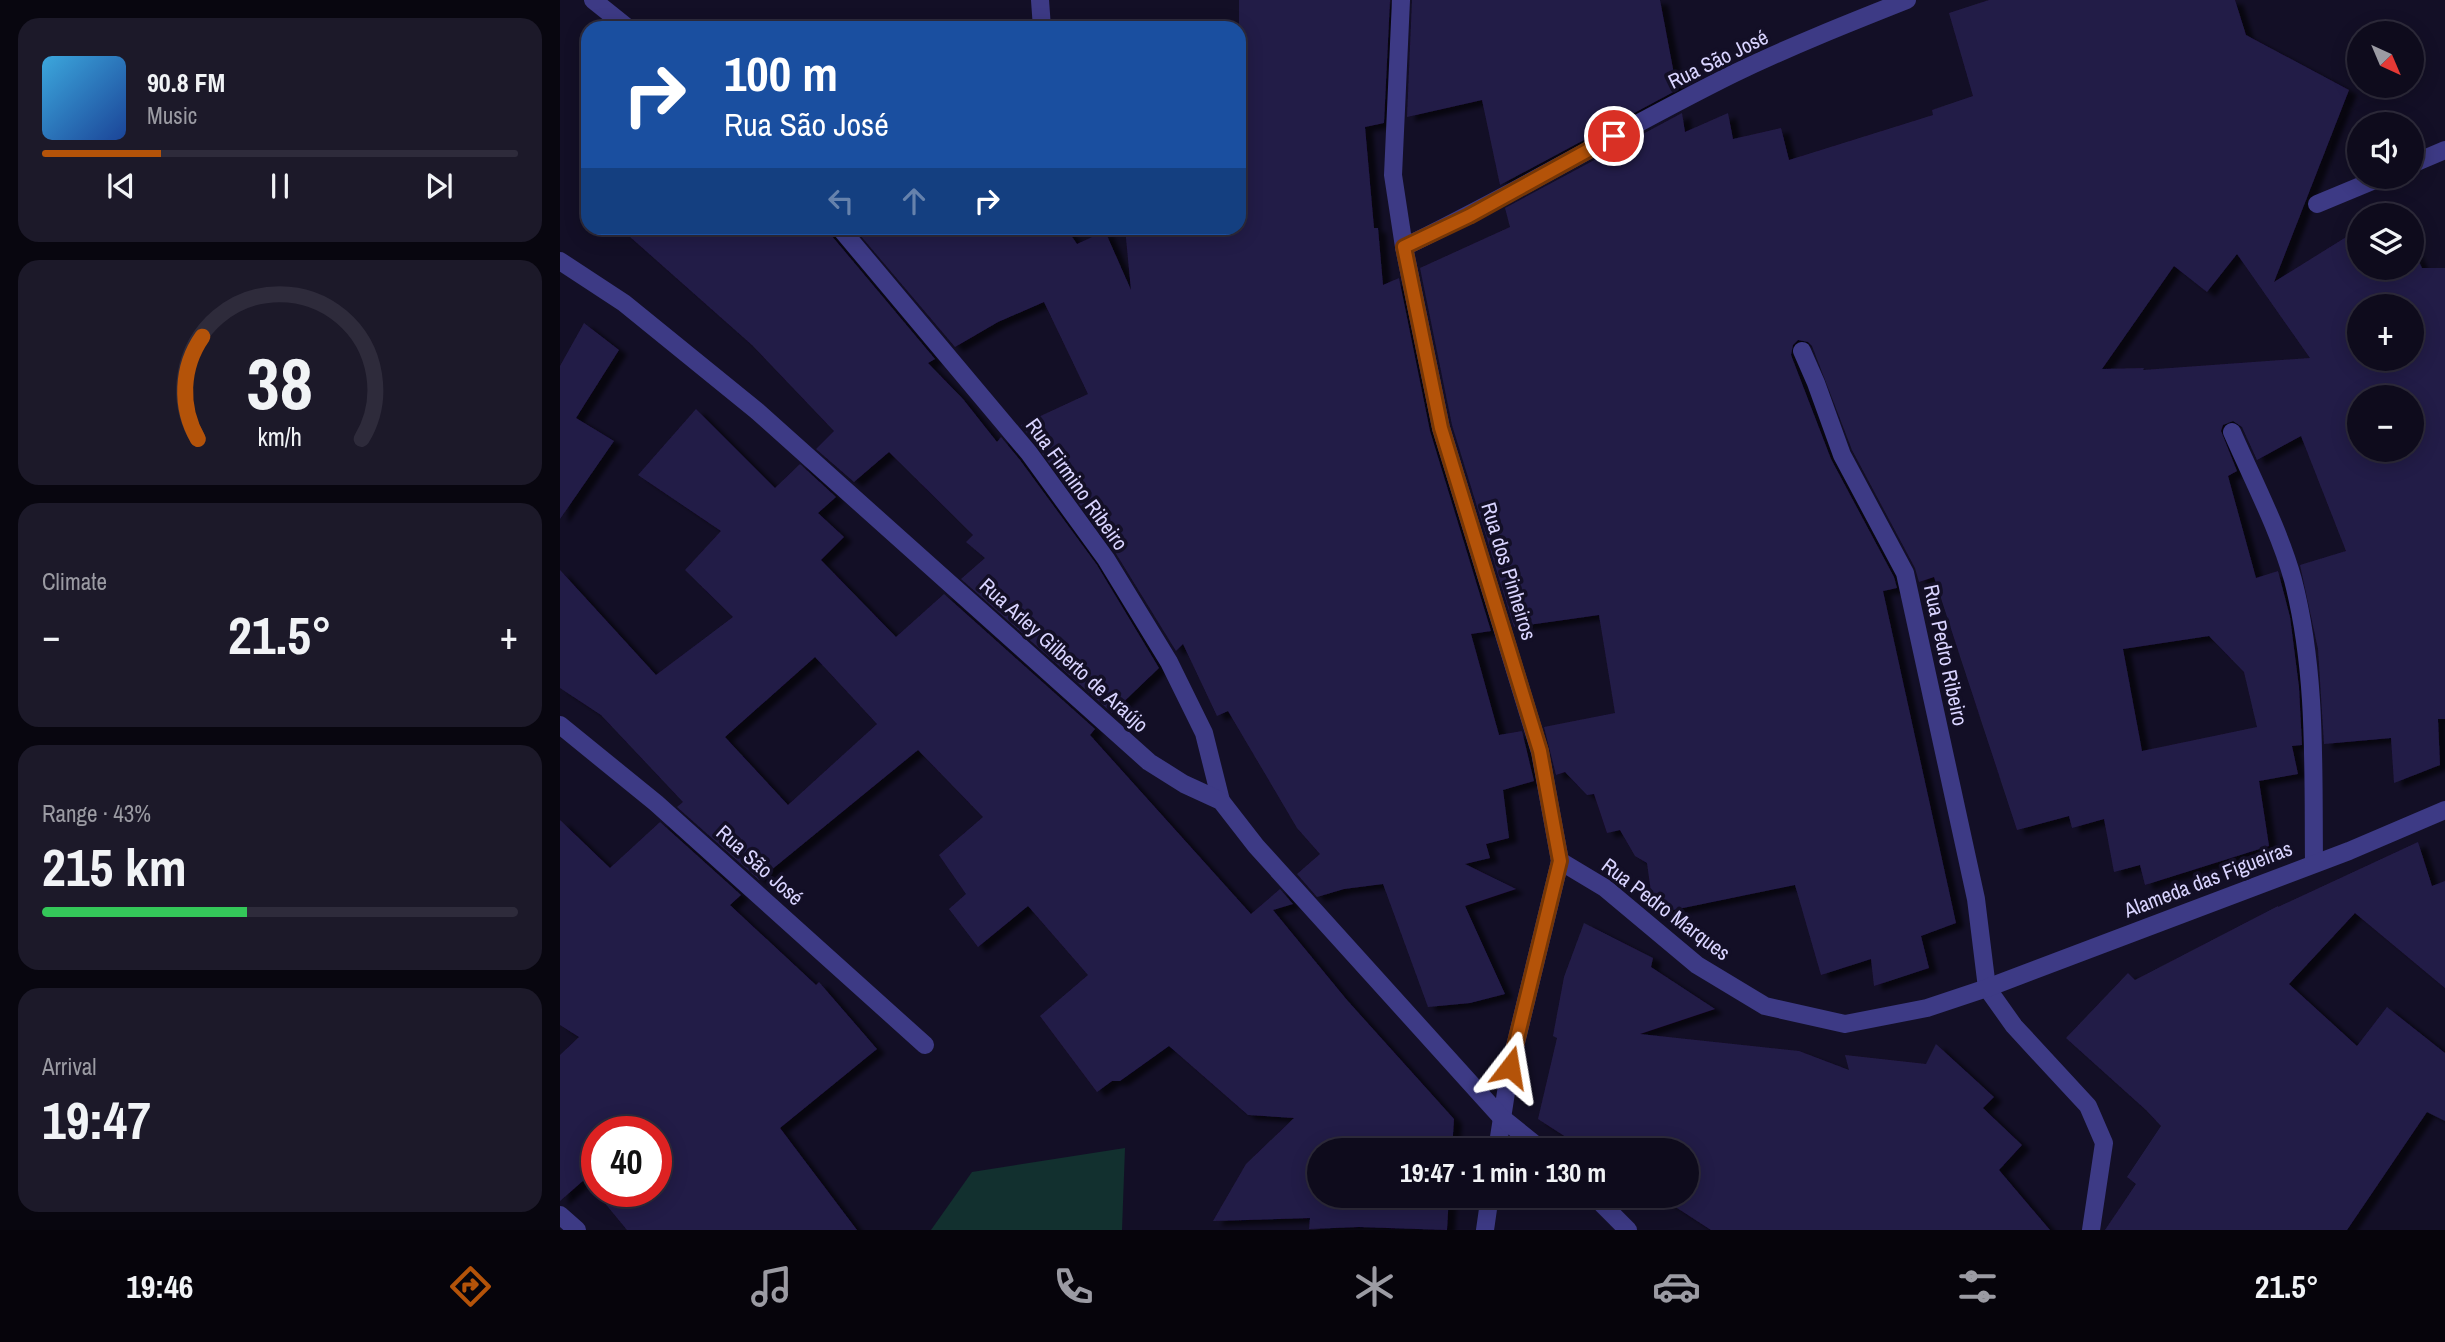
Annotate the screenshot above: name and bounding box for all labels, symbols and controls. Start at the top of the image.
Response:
north arrow [2347,21,2424,98]
map controls [2347,21,2424,462]
street label: Rua São José [1663,22,1773,96]
text: 100 m [724,40,838,106]
icon: right [609,49,700,140]
text: 90.8 FM [147,65,225,100]
text: Music [147,100,197,131]
text: Rua São José [724,103,889,146]
pin [1584,106,1644,166]
button: sound [2347,112,2424,189]
icon: arrive [1595,117,1633,155]
icon: previous [102,167,140,205]
icon: pause [261,167,299,205]
icon: next [420,167,458,205]
icon: left [822,182,860,220]
icon: ahead [895,182,933,220]
icon: right [968,182,1006,220]
button: layers [2347,203,2424,280]
button: + [2347,294,2424,371]
text: 38 [247,334,313,432]
button: − [2347,385,2424,462]
street label: Rua Firmino Ribeiro [1019,412,1135,556]
text: km/h [258,419,302,453]
street label: Rua dos Pinheiros [1474,499,1544,643]
text: Climate [42,566,107,597]
street label: Rua Arley Gilberto de Araújo [973,571,1155,739]
street label: Rua Pedro Ribeiro [1917,582,1975,728]
text: 21.5° [228,600,332,670]
text: − [42,610,60,661]
text: + [500,610,518,661]
text: Range · 43% [42,798,151,829]
street label: Rua São José [710,818,810,912]
text: 215 km [42,832,187,902]
street label: Alameda das Figueiras [2119,834,2296,925]
street label: Rua Pedro Marques [1596,851,1736,967]
position arrow [1473,1030,1547,1104]
text: Arrival [42,1051,97,1082]
text: 19:47 [42,1085,151,1155]
speed limit sign: 40 [581,1116,672,1207]
text: 19:47 · 1 min · 130 m [1400,1155,1606,1190]
icon: directions [446,1262,495,1311]
icon: music [747,1262,796,1311]
icon: phone [1049,1262,1098,1311]
icon: climate [1350,1262,1399,1311]
icon: car [1652,1262,1701,1311]
icon: filters [1953,1262,2002,1311]
text: 19:46 [126,1265,193,1308]
text: 21.5° [2255,1265,2319,1308]

